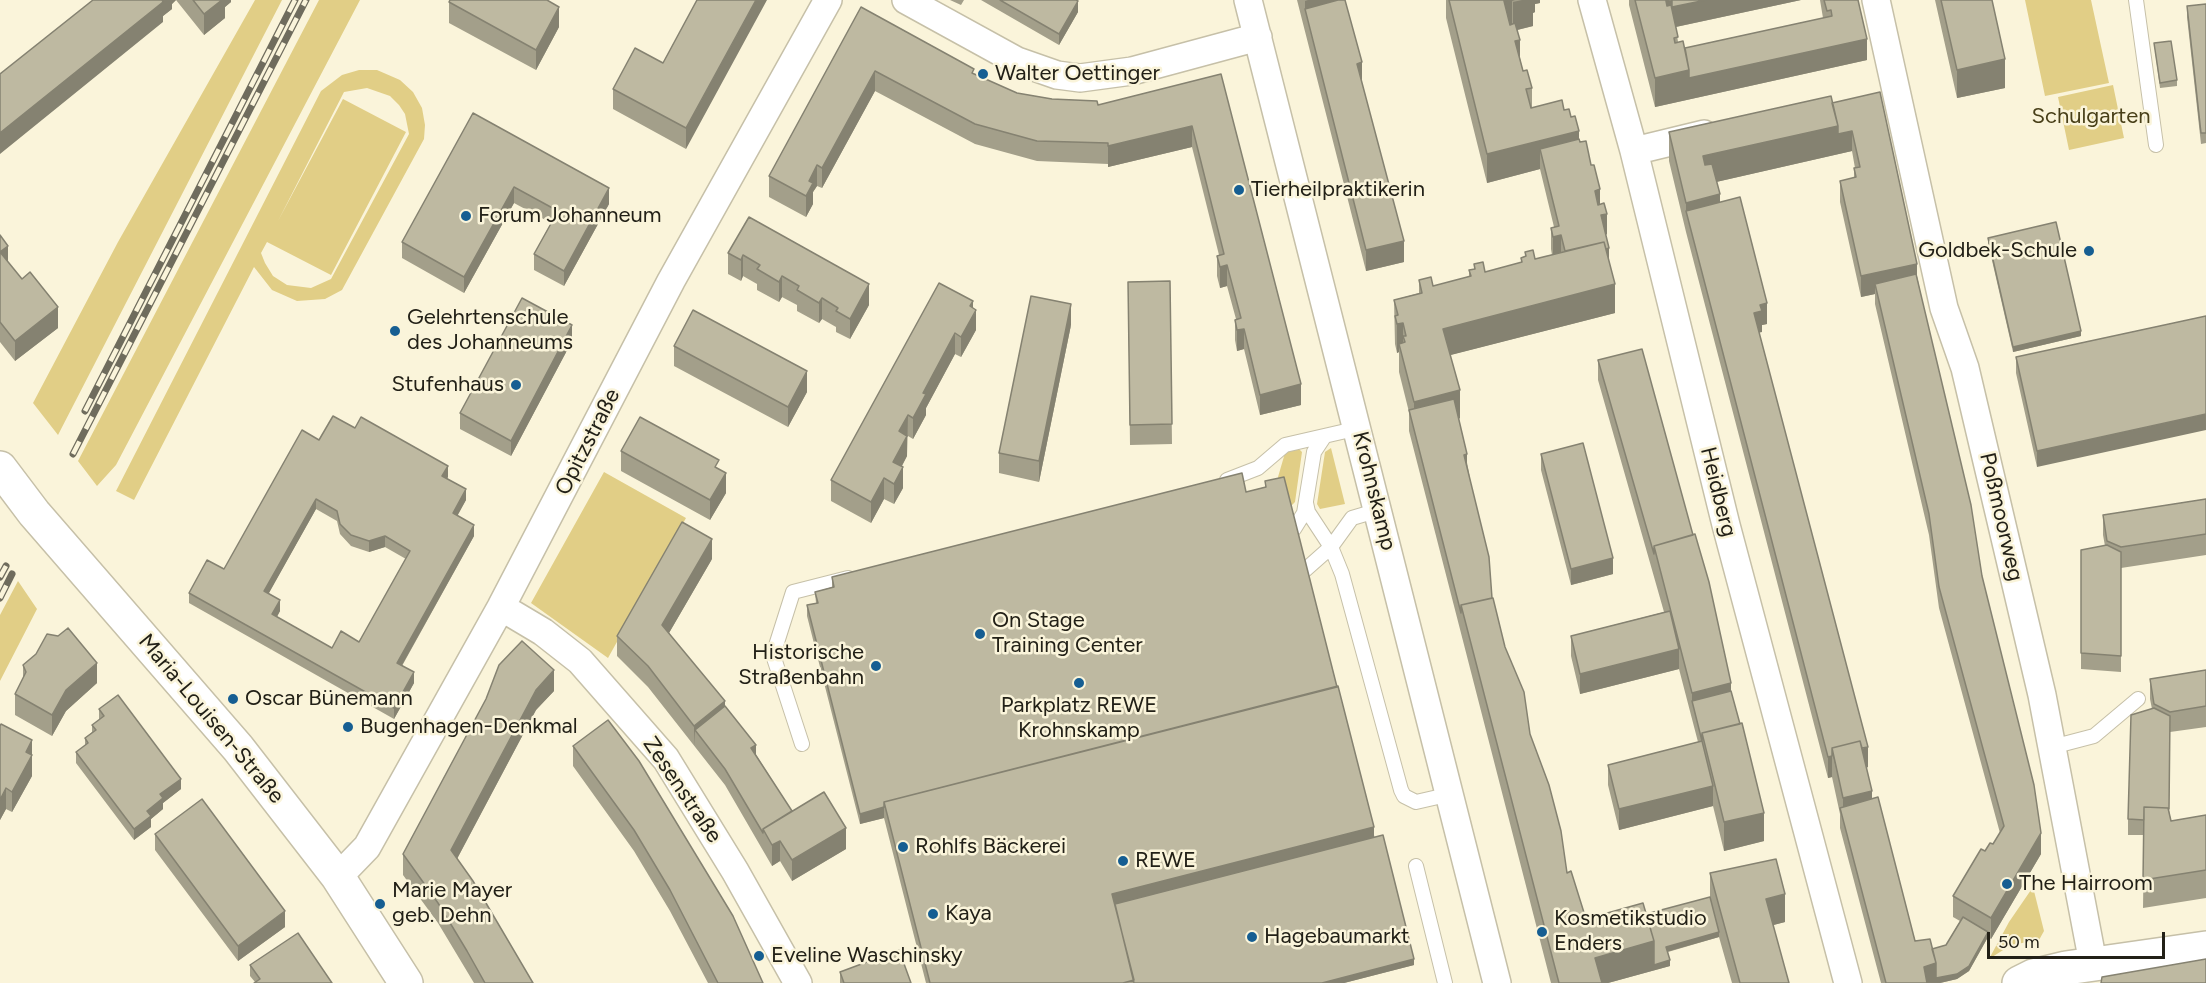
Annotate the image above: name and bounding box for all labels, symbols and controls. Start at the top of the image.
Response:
place label: Walter Oettinger [995,61,1160,87]
marker: Walter Oettinger [976,67,990,81]
park label: Schulgarten [2032,104,2150,130]
place label: Tierheilpraktikerin [1251,177,1425,203]
marker: Tierheilpraktikerin [1232,183,1246,197]
place label: Forum Johanneum [478,203,662,229]
marker: Forum Johanneum [459,209,473,223]
place label: Goldbek-Schule [1918,238,2077,264]
marker: Goldbek-Schule [2082,244,2096,258]
place label: Gelehrtenschule des Johanneums [407,305,573,356]
marker: Gelehrtenschule des Johanneums [388,324,402,338]
place label: Stufenhaus [392,372,504,398]
marker: Stufenhaus [509,378,523,392]
street label: Opitzstraße [550,384,626,500]
street label: Krohnskamp [1346,429,1402,553]
street label: Heidberg [1694,444,1742,540]
street label: Poßmoorweg [1973,450,2029,584]
place label: On Stage Training Center [992,608,1143,660]
marker: On Stage Training Center [973,627,987,641]
street label: Maria-Louisen-Straße [132,629,290,809]
place label: Historische Straßenbahn [738,640,864,692]
marker: Historische Straßenbahn [869,659,883,673]
marker: Parkplatz REWE Krohnskamp [1072,676,1086,690]
place label: Oscar Bünemann [245,686,413,712]
marker: Oscar Bünemann [226,692,240,706]
place label: Parkplatz REWE Krohnskamp [1001,693,1157,744]
place label: Bugenhagen-Denkmal [360,714,578,740]
marker: Bugenhagen-Denkmal [341,720,355,734]
street label: Zesenstraße [637,732,727,848]
place label: Rohlfs Bäckerei [915,834,1066,860]
marker: Rohlfs Bäckerei [896,840,910,854]
place label: REWE [1135,848,1196,874]
marker: REWE [1116,854,1130,868]
place label: The Hairroom [2019,871,2153,897]
marker: The Hairroom [2000,877,2014,891]
place label: Marie Mayer geb. Dehn [392,878,512,930]
marker: Marie Mayer geb. Dehn [373,897,387,911]
place label: Kaya [945,901,992,927]
place label: Kosmetikstudio Enders [1554,906,1707,957]
marker: Kaya [926,907,940,921]
scale bar [1990,920,2168,958]
place label: Hagebaumarkt [1264,924,1409,950]
marker: Kosmetikstudio Enders [1535,925,1549,939]
marker: Hagebaumarkt [1245,930,1259,944]
text: 50 m [1998,931,2040,953]
place label: Eveline Waschinsky [771,943,963,969]
marker: Eveline Waschinsky [752,949,766,963]

